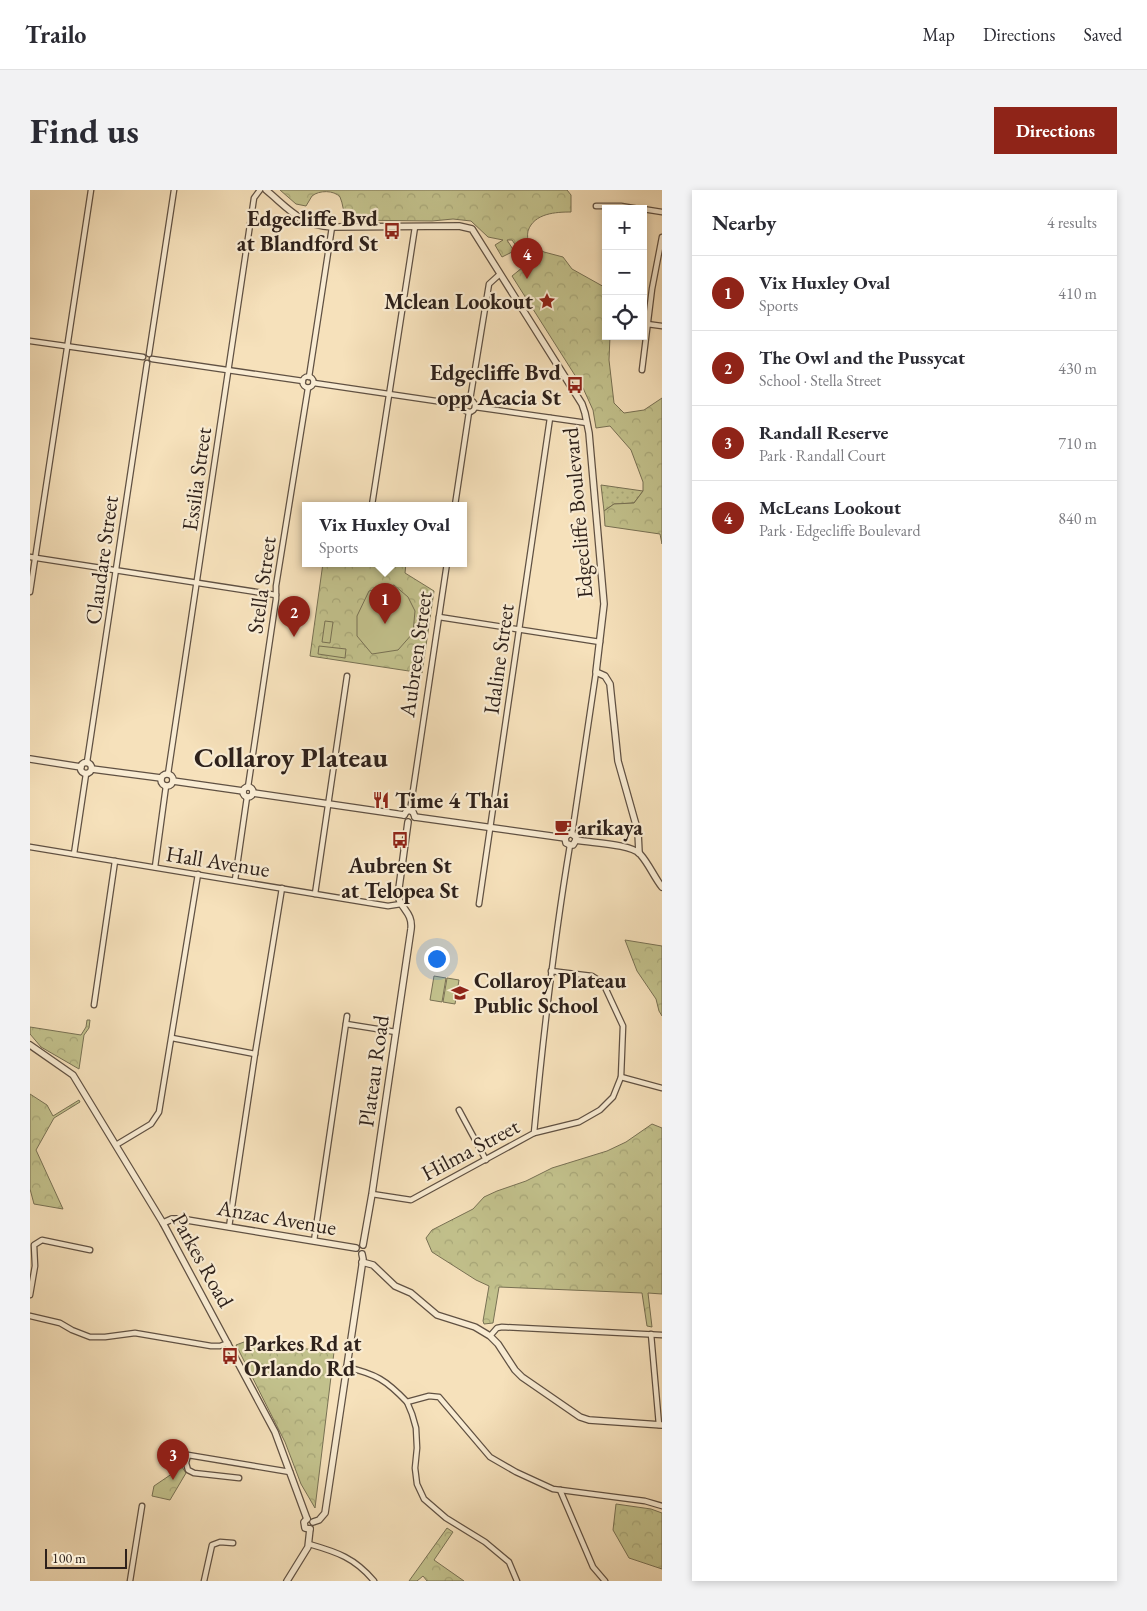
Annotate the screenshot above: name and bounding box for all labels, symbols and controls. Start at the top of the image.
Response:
text: Trailo [25,19,86,50]
text: Map [923,23,955,46]
text: Directions [983,23,1055,46]
text: Saved [1083,23,1122,46]
button: Directions [994,107,1117,154]
text: Find us [30,108,139,153]
place label: Edgecliffe Bvd at Blandford St [237,204,379,258]
map controls [602,205,647,340]
button: + [602,205,647,250]
text: Nearby [712,209,776,236]
text: 4 results [1047,212,1097,233]
bus stop icon: Edgecliffe Bvd at Blandford St [382,221,402,241]
pin: 4 [511,238,543,279]
button: − [602,250,647,295]
text: Vix Huxley Oval [759,270,890,295]
text: 1 [724,283,732,304]
text: 410 m [1058,283,1097,304]
place label: Mclean Lookout [384,287,534,316]
place icon: Mclean Lookout [537,291,557,311]
button: locate [602,295,647,340]
text: Sports [759,295,798,316]
text: The Owl and the Pussycat [759,345,965,370]
place label: Edgecliffe Bvd opp Acacia St [430,358,562,412]
text: 2 [724,358,732,379]
text: 430 m [1058,358,1097,379]
text: School · Stella Street [759,370,881,391]
bus stop icon: Edgecliffe Bvd opp Acacia St [565,375,585,395]
text: Randall Reserve [759,420,888,445]
street label: Essilia Street [175,425,218,533]
street label: Edgecliffe Boulevard [556,425,599,600]
text: 3 [724,433,732,454]
text: 710 m [1058,433,1097,454]
text: Park · Randall Court [759,445,886,466]
street label: Claudare Street [78,494,125,626]
text: McLeans Lookout [759,495,901,520]
popup [302,502,467,567]
text: 4 [724,508,732,529]
text: 840 m [1058,508,1097,529]
text: Vix Huxley Oval [319,512,450,537]
text: Park · Edgecliffe Boulevard [759,520,921,541]
street label: Stella Street [240,535,283,636]
text: Sports [319,537,358,558]
pin: 1 [369,583,401,624]
street label: Aubreen Street [392,589,439,720]
pin: 2 [278,596,310,637]
street label: Idaline Street [476,602,521,716]
district label: Collaroy Plateau [194,739,388,775]
place label: Time 4 Thai [395,786,510,815]
restaurant icon: Time 4 Thai [371,790,391,810]
place label: arikaya [577,813,643,842]
cafe icon: arikaya [553,817,573,837]
bus stop icon: Aubreen St at Telopea St [390,830,410,850]
street label: Hall Avenue [164,839,272,884]
place label: Aubreen St at Telopea St [341,851,460,905]
your location [424,946,450,972]
place label: Collaroy Plateau Public School [474,966,626,1020]
school or university icon: Collaroy Plateau Public School [450,983,470,1003]
street label: Plateau Road [351,1012,396,1129]
street label: Hilma Street [416,1111,524,1187]
street label: Anzac Avenue [214,1193,339,1242]
street label: Parkes Road [165,1208,241,1313]
place label: Parkes Rd at Orlando Rd [244,1329,362,1383]
bus stop icon: Parkes Rd at Orlando Rd [220,1346,240,1366]
pin: 3 [157,1439,189,1480]
scale bar [45,1546,128,1569]
text: 100 m [52,1549,86,1567]

